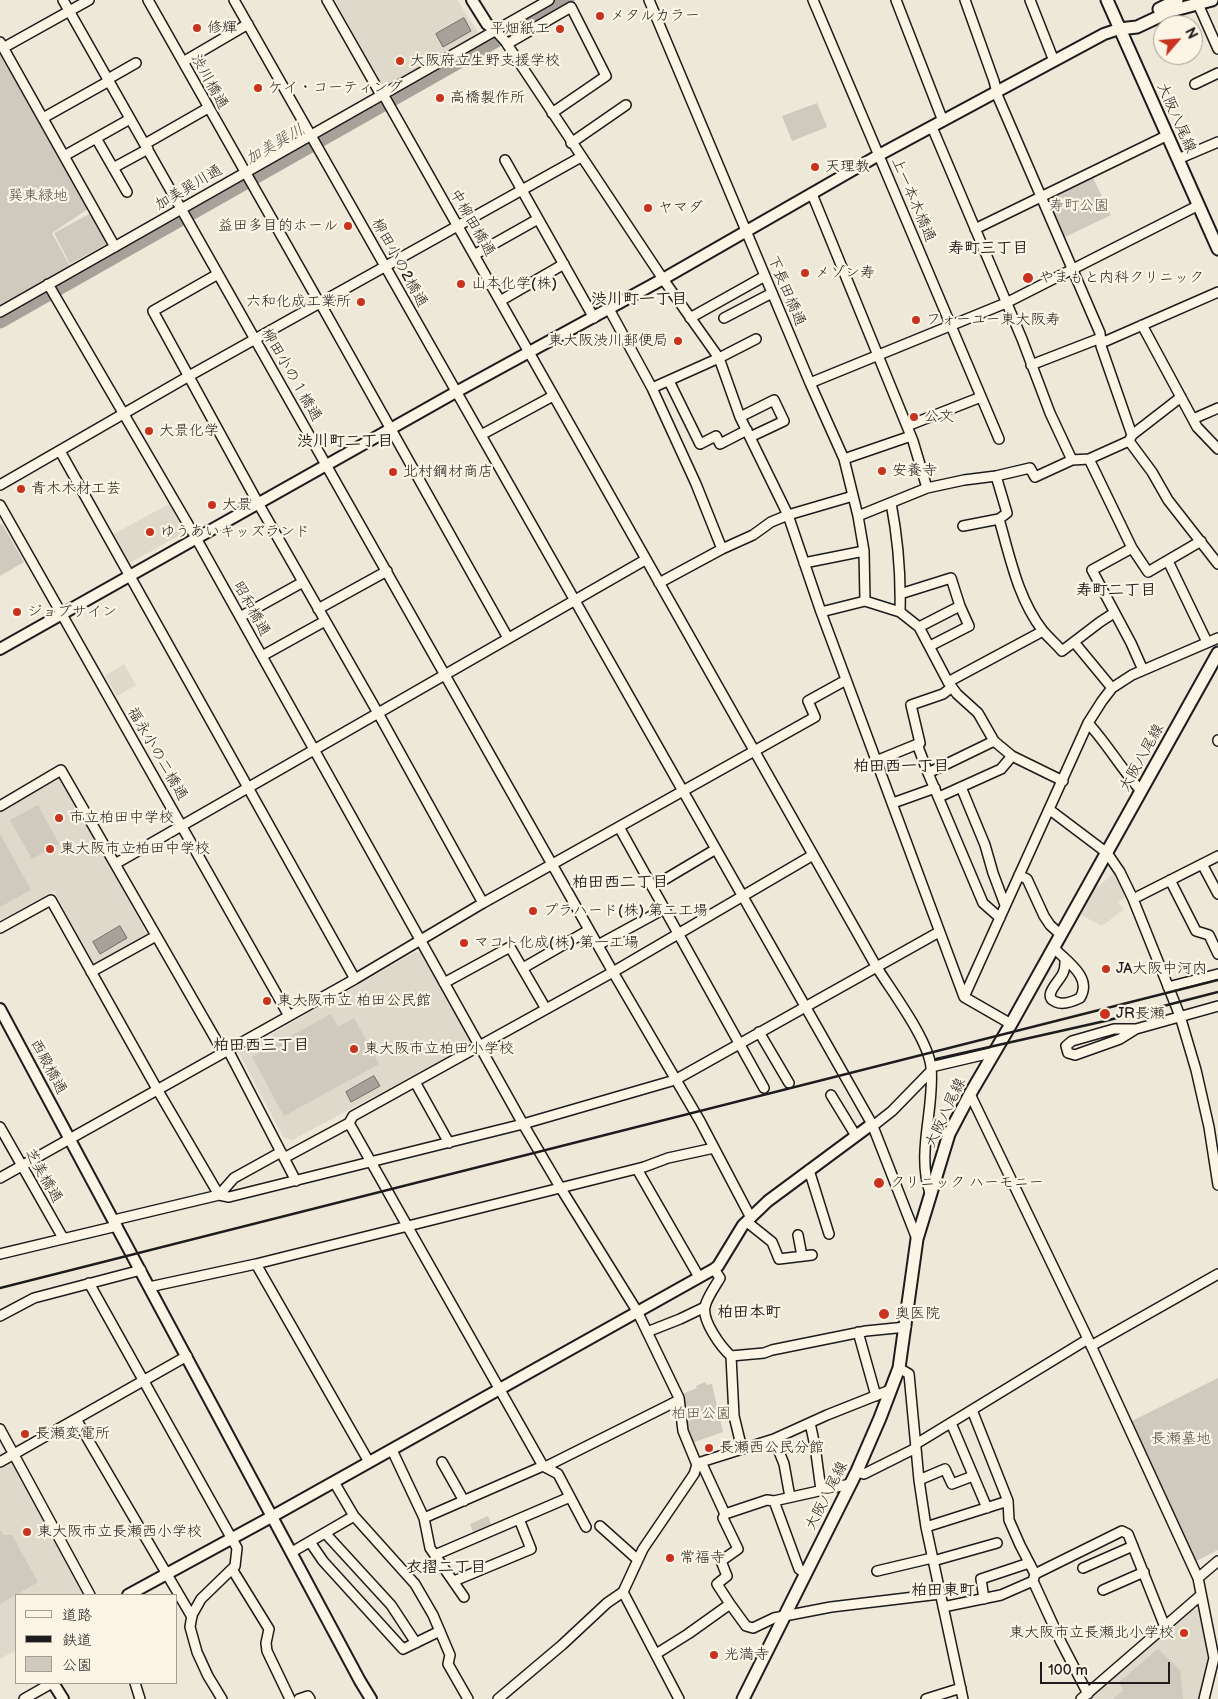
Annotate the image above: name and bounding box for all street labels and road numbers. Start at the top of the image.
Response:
street label: 渋川橋通 [187,51,231,113]
street label: 大阪八尾線 [1153,80,1199,156]
street label: 上一本木橋通 [887,155,939,245]
street label: 加美巽川通 [152,161,226,215]
street label: 中柳田橋通 [445,186,499,260]
street label: 柳田小の2橋通 [367,215,431,311]
street label: 下長田橋通 [763,253,809,329]
street label: 柳田小の１橋通 [257,325,325,425]
street label: 昭和橋通 [229,578,273,640]
street label: 福永小の二橋通 [123,704,191,804]
street label: 大阪八尾線 [1116,721,1168,795]
street label: 西殿橋通 [26,1036,70,1098]
street label: 大阪八尾線 [922,1075,970,1151]
street label: 芝美橋通 [20,1146,66,1206]
street label: 大阪八尾線 [802,1459,852,1533]

